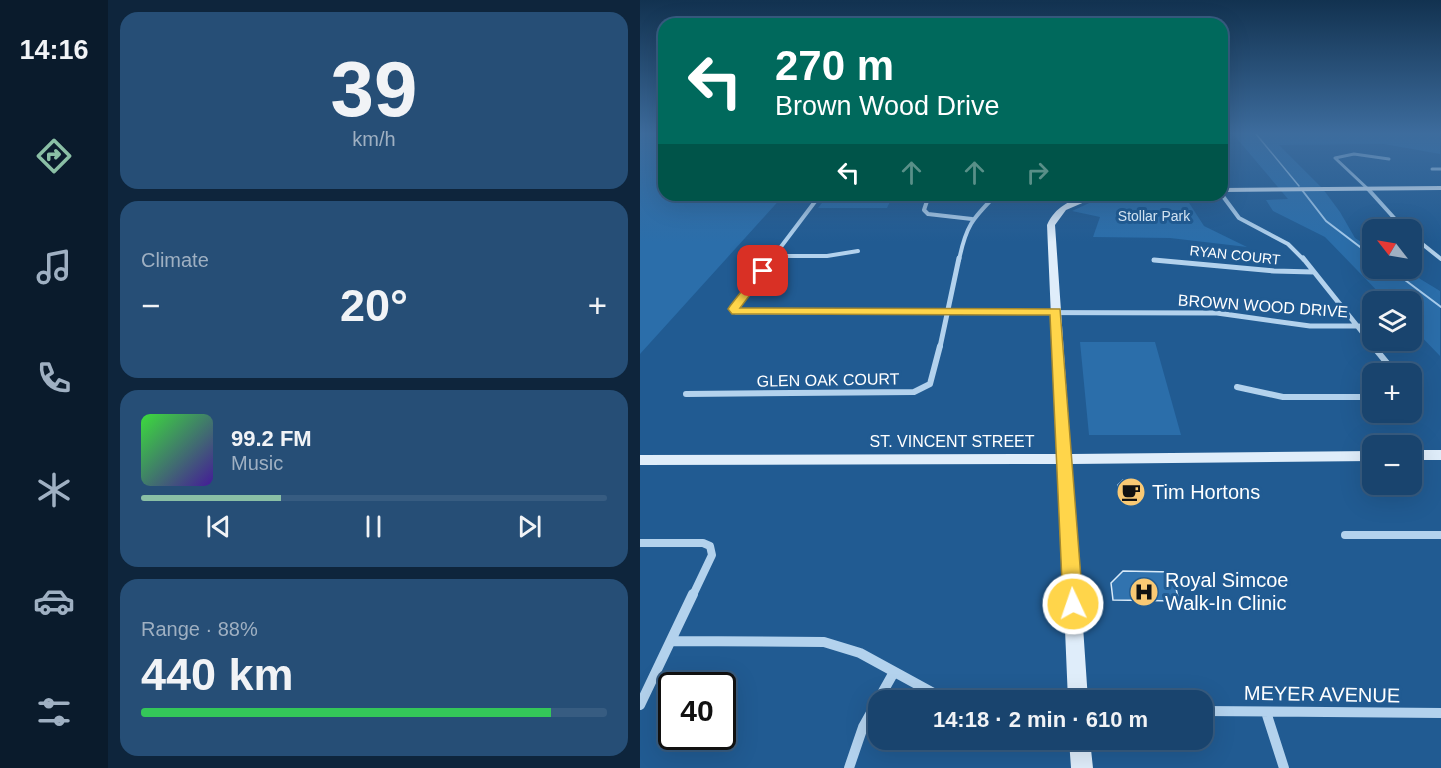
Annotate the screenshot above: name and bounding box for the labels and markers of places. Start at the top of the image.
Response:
pin [737,245,788,296]
cafe icon: Tim Hortons [1115,476,1147,508]
place label: Tim Hortons [1152,481,1260,503]
place label: Royal Simcoe Walk-In Clinic [1165,569,1288,614]
hospital icon: Royal Simcoe Walk-In Clinic [1128,576,1160,608]

